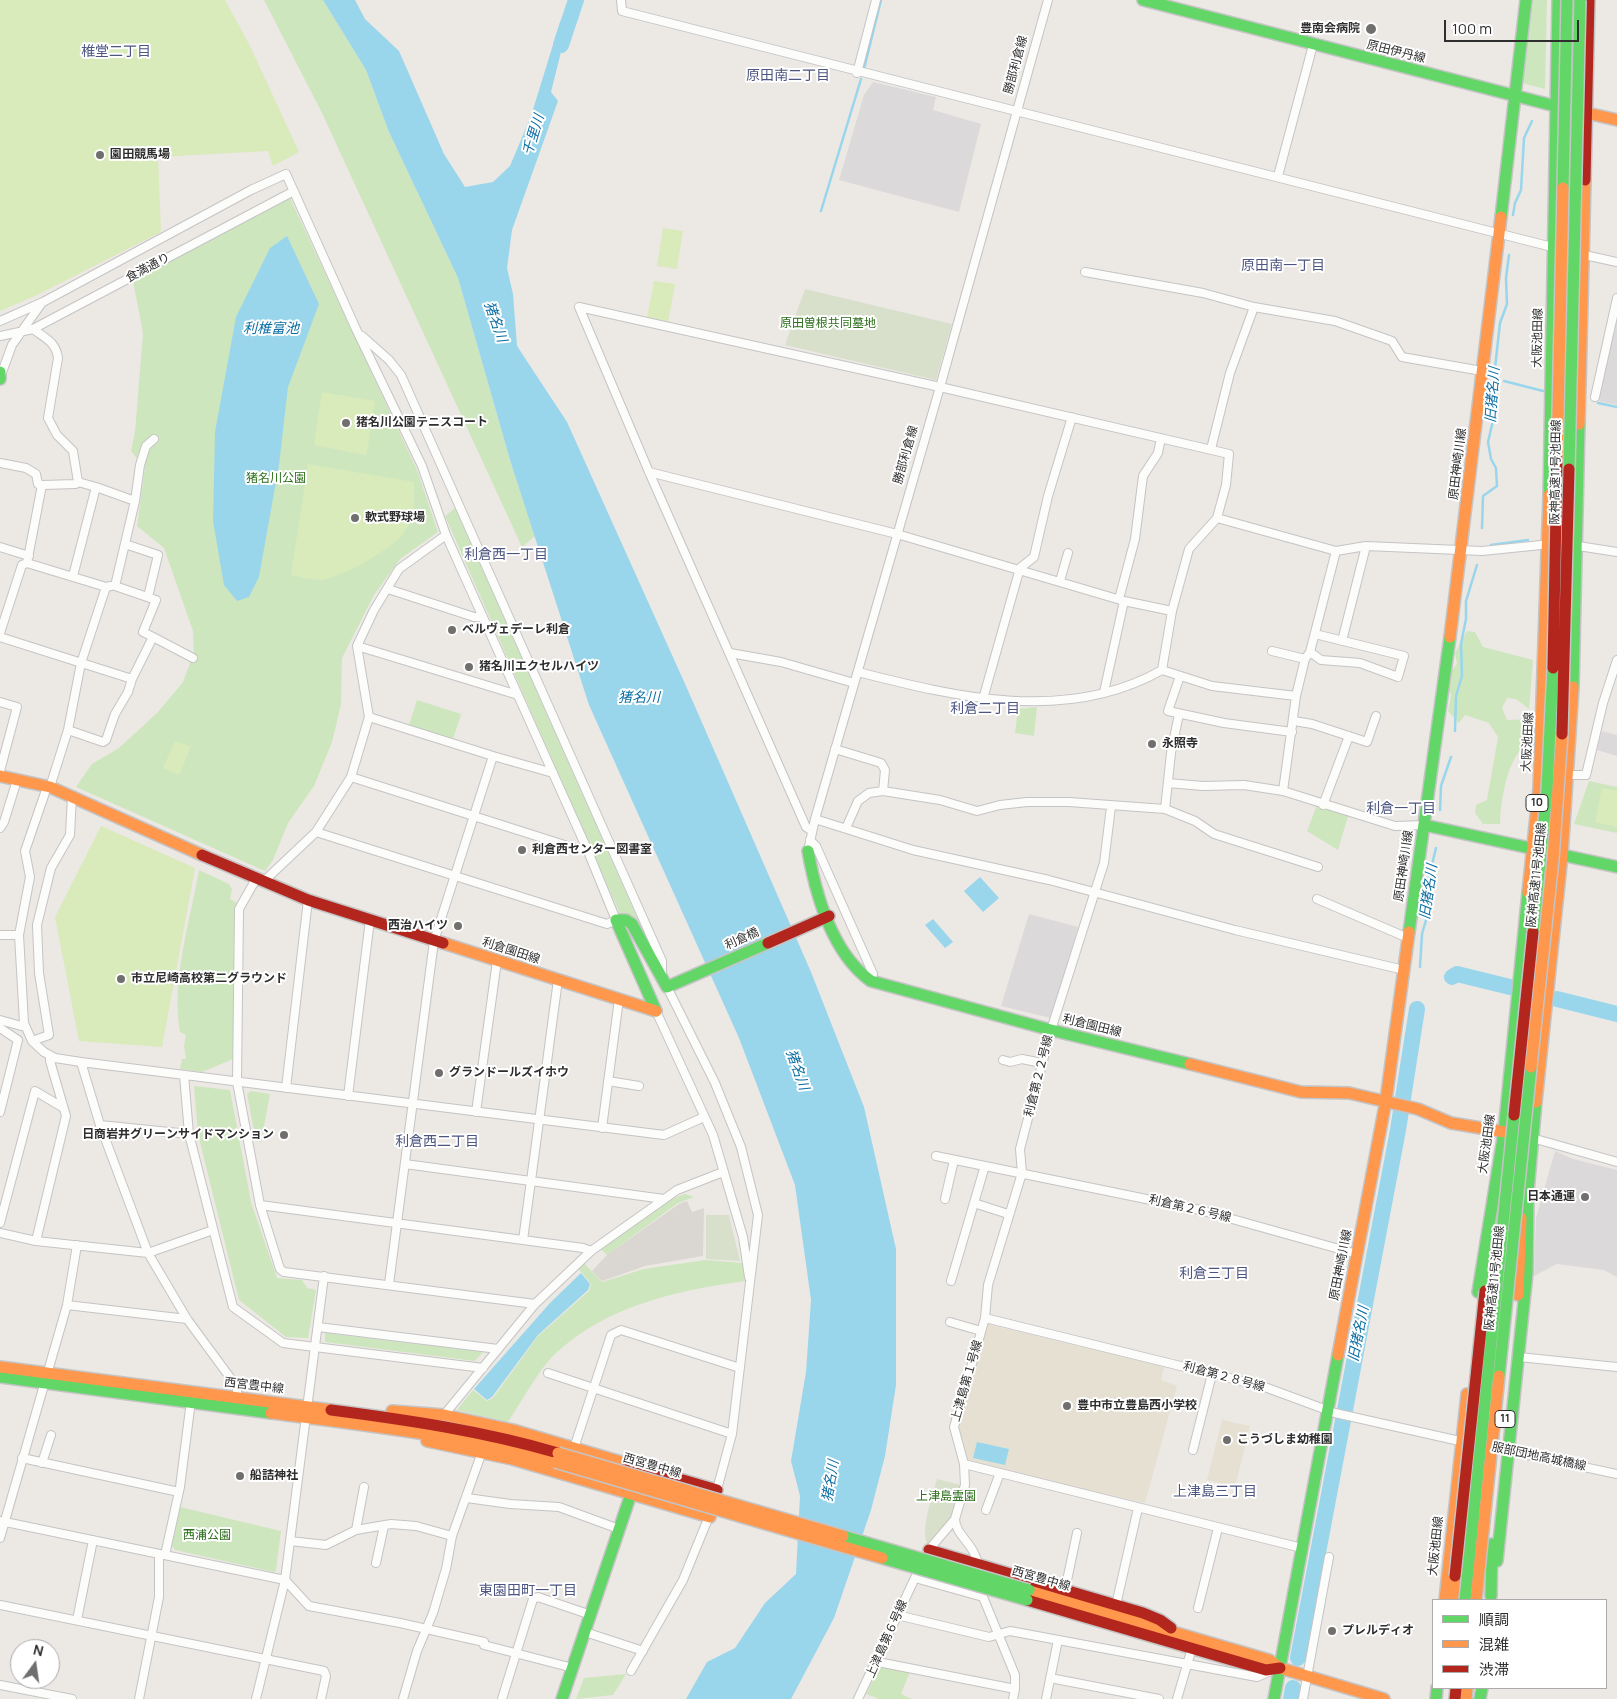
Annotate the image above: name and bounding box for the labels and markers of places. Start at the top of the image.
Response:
place label: 豊南会病院 [1300,22,1360,36]
marker: 豊南会病院 [1364,22,1378,36]
place label: 園田競馬場 [110,148,170,162]
marker: 園田競馬場 [94,149,106,161]
place label: 猪名川公園テニスコート [356,416,488,430]
marker: 猪名川公園テニスコート [340,417,352,429]
place label: 軟式野球場 [365,511,425,525]
marker: 軟式野球場 [349,512,361,524]
place label: ベルヴェデーレ利倉 [462,623,570,637]
marker: ベルヴェデーレ利倉 [446,624,458,636]
place label: 猪名川エクセルハイツ [479,660,599,674]
marker: 猪名川エクセルハイツ [463,661,475,673]
place label: 永照寺 [1162,737,1198,751]
marker: 永照寺 [1146,738,1158,750]
place label: 利倉西センター図書室 [532,843,652,857]
marker: 利倉西センター図書室 [516,844,528,856]
place label: 西治ハイツ [388,919,448,933]
marker: 西治ハイツ [452,920,464,932]
place label: 市立尼崎高校第二グラウンド [131,972,287,986]
marker: 市立尼崎高校第二グラウンド [115,973,127,985]
place label: グランドールズイホウ [449,1066,569,1080]
marker: グランドールズイホウ [433,1067,445,1079]
place label: 日商岩井グリーンサイドマンション [82,1128,274,1142]
marker: 日商岩井グリーンサイドマンション [278,1129,290,1141]
place label: 日本通運 [1527,1190,1575,1204]
marker: 日本通運 [1579,1191,1591,1203]
place label: 豊中市立豊島西小学校 [1077,1399,1197,1413]
marker: 豊中市立豊島西小学校 [1061,1400,1073,1412]
place label: こうづしま幼稚園 [1237,1433,1333,1447]
marker: こうづしま幼稚園 [1221,1434,1233,1446]
place label: 船詰神社 [250,1469,298,1483]
marker: 船詰神社 [234,1470,246,1482]
place label: プレルディオ [1342,1624,1414,1638]
marker: プレルディオ [1326,1625,1338,1637]

